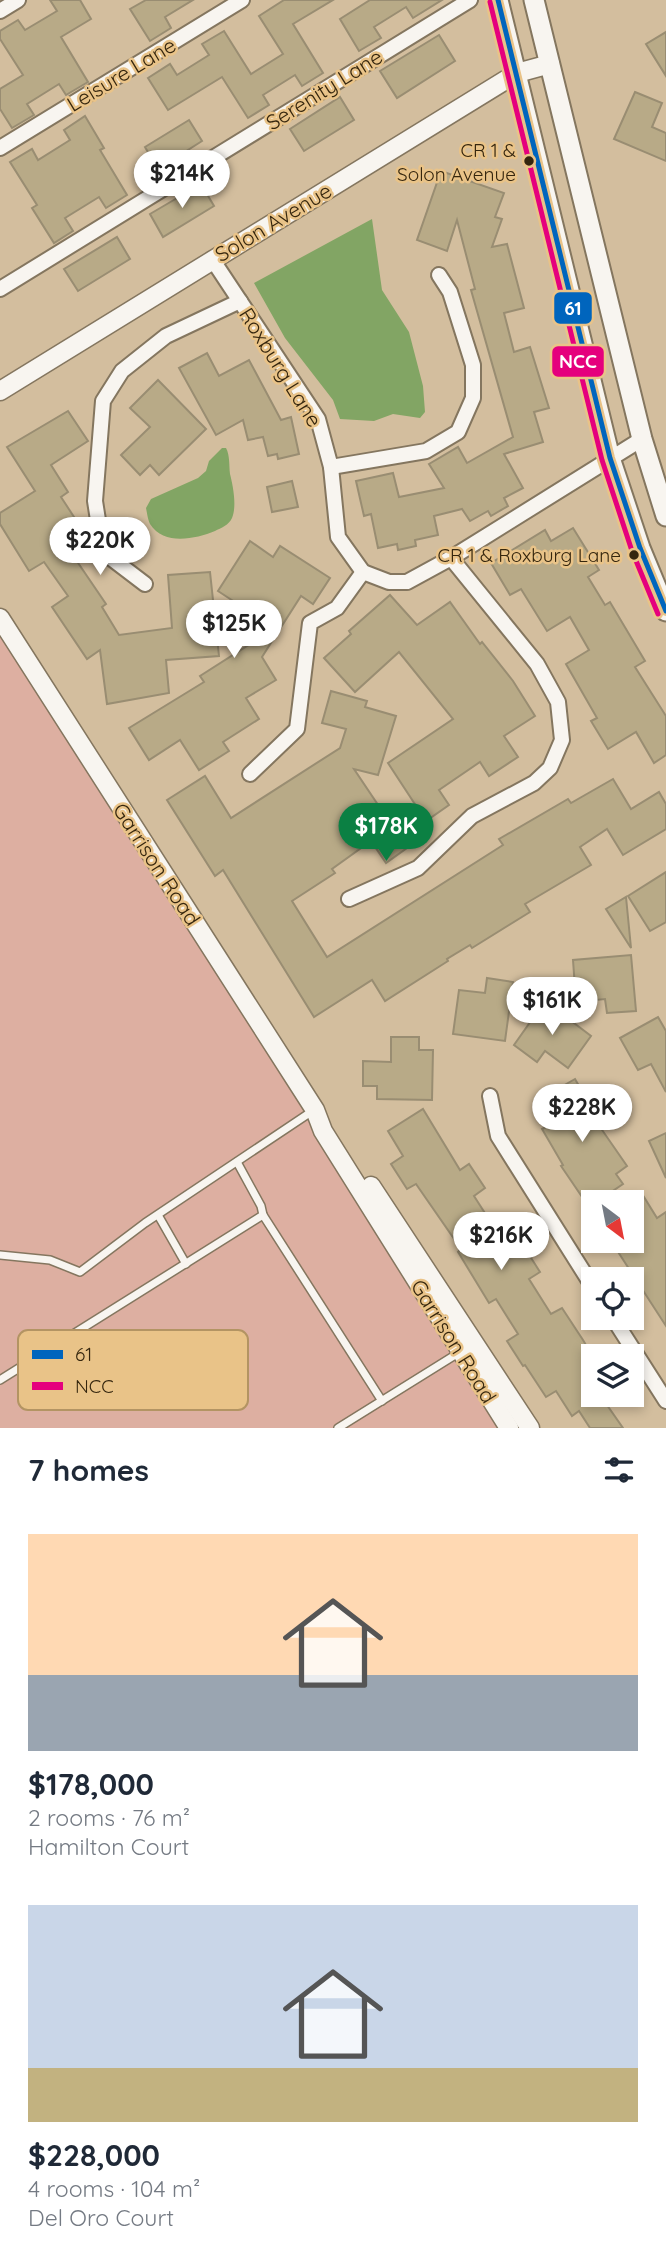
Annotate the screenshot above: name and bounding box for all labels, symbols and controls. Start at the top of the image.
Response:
street label: Leisure Lane [62,31,180,117]
street label: Serenity Lane [261,43,387,135]
place label: CR 1 & Solon Avenue [397,138,516,186]
pin: $214K [133,150,231,210]
marker: CR 1 & Solon Avenue [522,154,536,168]
text: $214K [150,158,214,187]
street label: Solon Avenue [210,177,336,267]
line badge: 61 [553,291,593,325]
text: 61 [564,296,582,320]
street label: Roxburg Lane [234,303,328,431]
line badge: NCC [551,345,605,378]
text: NCC [559,349,597,373]
pin: $220K [51,518,149,577]
text: $220K [65,525,135,554]
place label: CR 1 & Roxburg Lane [438,543,621,567]
marker: CR 1 & Roxburg Lane [627,548,641,562]
pin: $125K [185,600,283,660]
text: $125K [202,608,266,637]
street label: Garrison Road [108,798,206,930]
pin: $178K [337,804,435,863]
text: $178K [355,811,417,840]
pin: $161K [503,978,601,1037]
text: $161K [523,985,581,1014]
pin: $228K [533,1084,631,1144]
text: $228K [548,1092,616,1121]
north arrow [581,1190,644,1253]
map controls [581,1190,644,1407]
pin: $216K [452,1212,550,1272]
text: $216K [469,1220,533,1249]
button: locate [581,1267,644,1330]
street label: Garrison Road [406,1274,502,1408]
legend [18,1330,248,1410]
text: 61 [75,1342,92,1366]
button: layers [581,1344,644,1407]
text: NCC [75,1374,114,1398]
text: 7 homes [28,1451,149,1489]
icon: filters [600,1451,638,1489]
icon: home [270,1580,396,1706]
text: $178,000 [28,1765,154,1803]
text: 2 rooms · 76 m² [28,1803,190,1832]
text: Hamilton Court [28,1832,189,1861]
icon: home [270,1951,396,2077]
text: $228,000 [28,2136,160,2174]
text: 4 rooms · 104 m² [28,2174,200,2203]
text: Del Oro Court [28,2203,174,2232]

